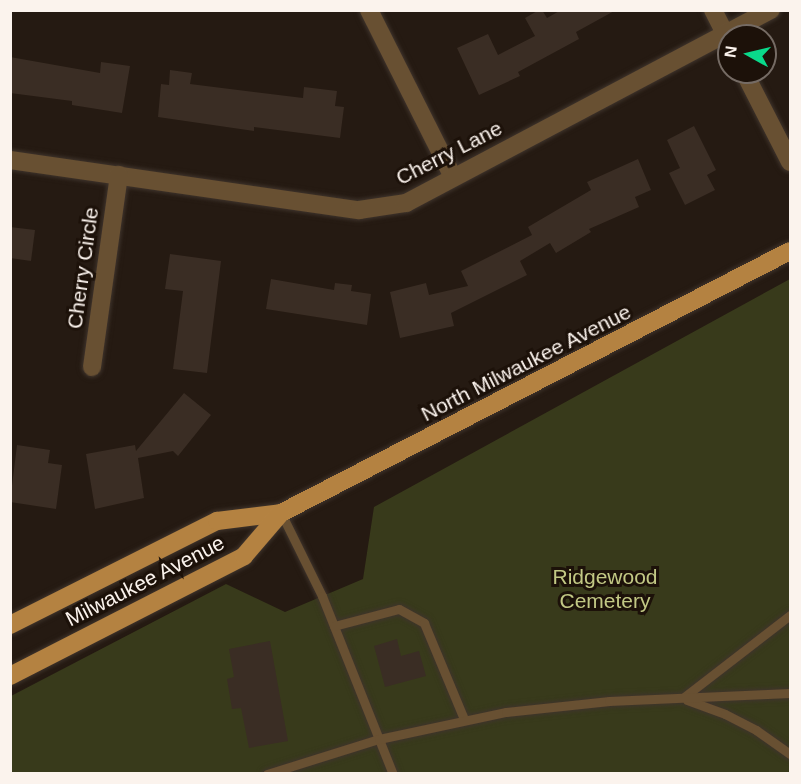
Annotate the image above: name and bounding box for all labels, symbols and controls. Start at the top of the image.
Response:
north arrow [717,24,777,84]
text: N [721,45,740,59]
street label: Cherry Lane [392,116,506,190]
street label: Cherry Circle [62,206,104,330]
street label: North Milwaukee Avenue [416,299,636,427]
street label: Milwaukee Avenue [61,530,229,632]
park label: Ridgewood Cemetery [552,564,658,614]

